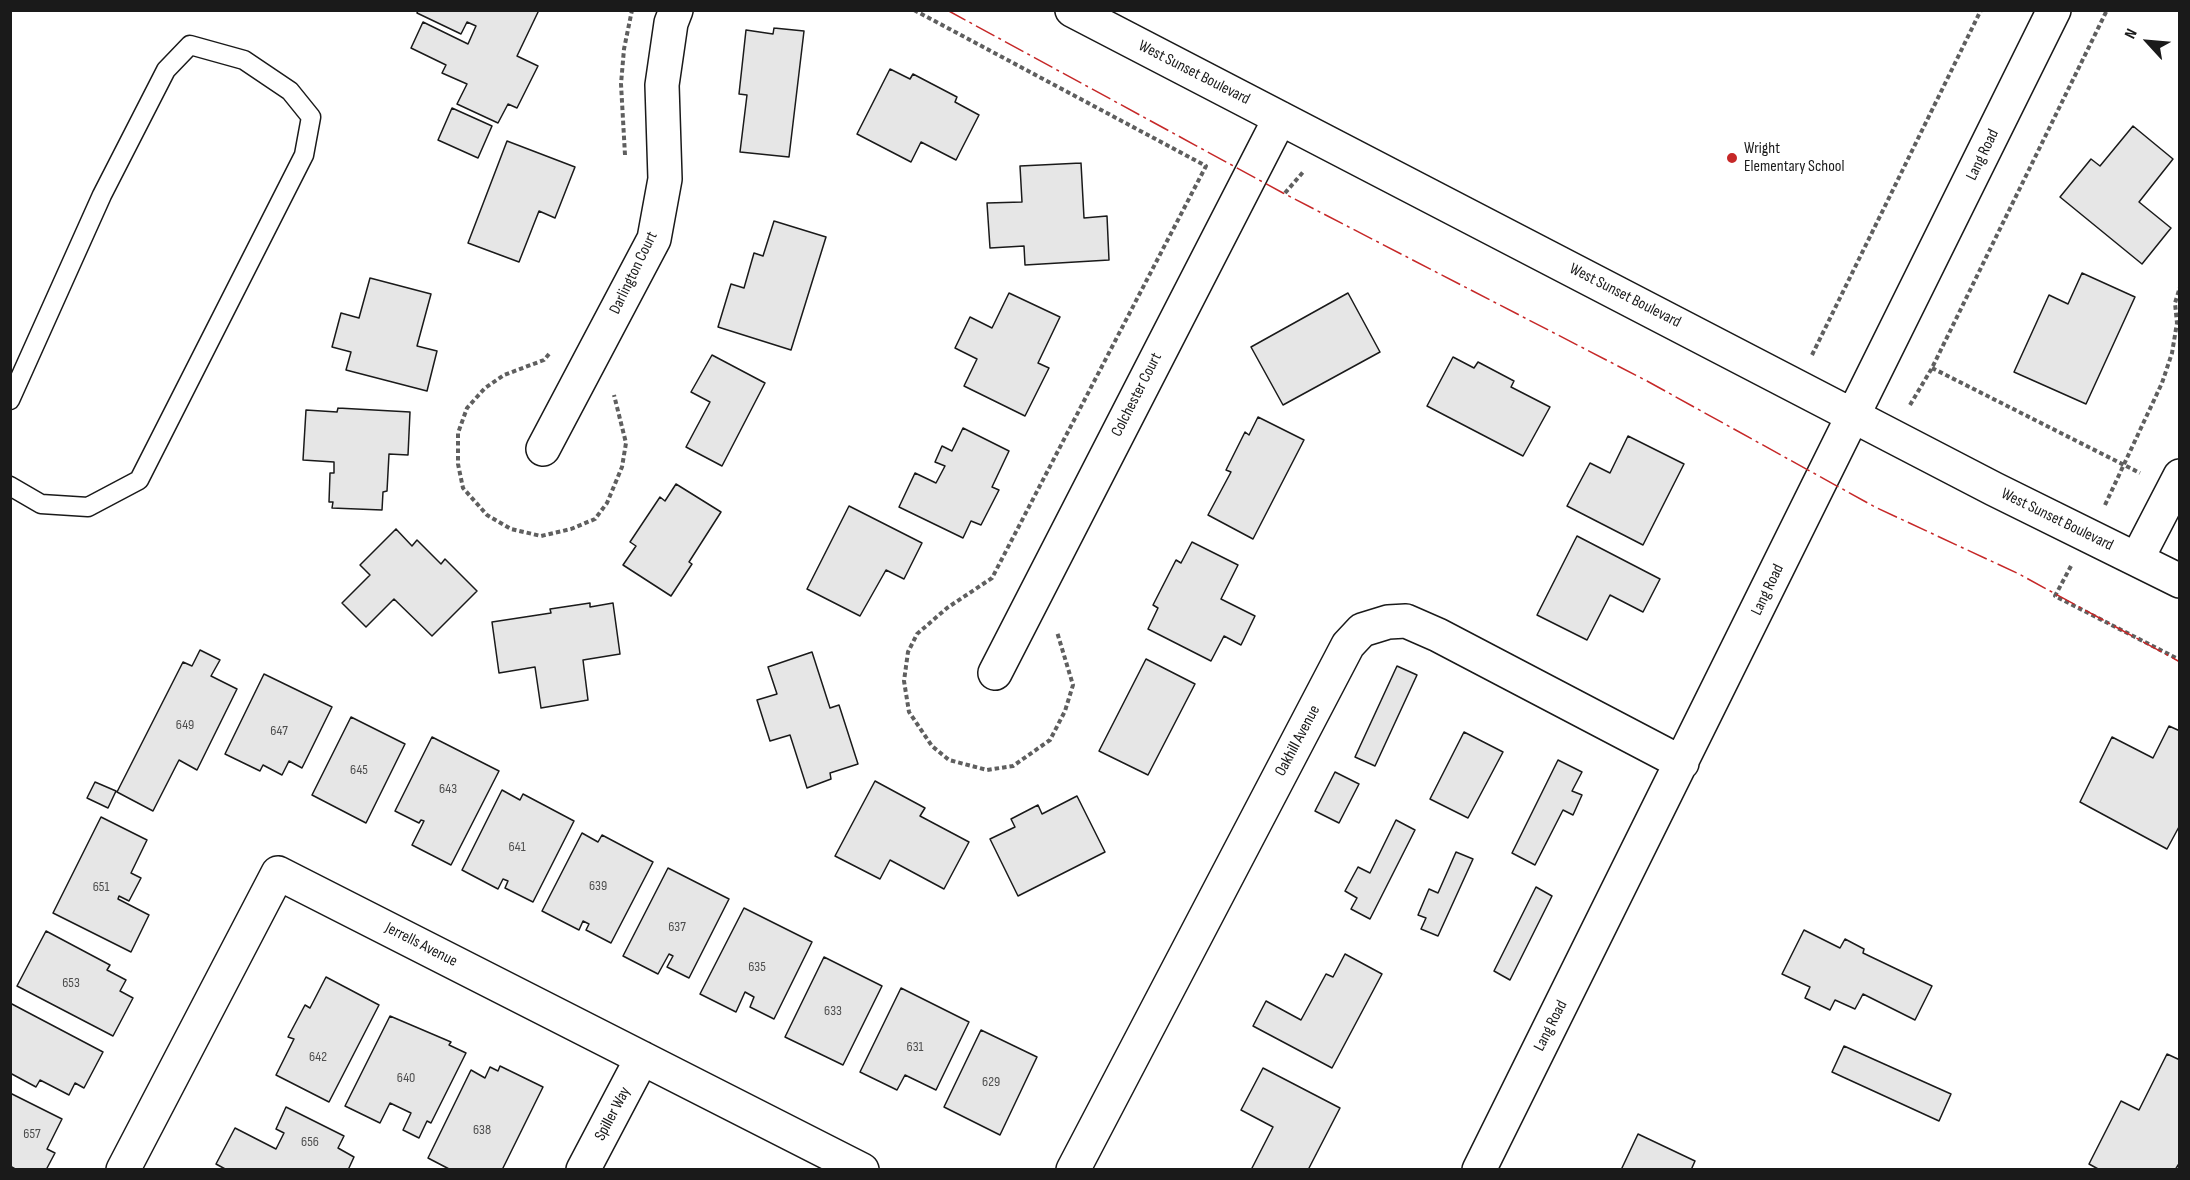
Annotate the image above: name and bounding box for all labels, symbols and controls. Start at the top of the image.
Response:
north arrow [2118,12,2178,72]
text: N [2121,26,2142,42]
street label: West Sunset Boulevard [1135,37,1253,109]
street label: Lang Road [1962,126,2004,184]
place label: Wright Elementary School [1744,139,1844,177]
marker: Wright Elementary School [1725,151,1739,165]
street label: Darlington Court [606,229,662,317]
street label: West Sunset Boulevard [1566,260,1684,332]
street label: Colchester Court [1108,350,1166,440]
street label: West Sunset Boulevard [1998,485,2116,555]
street label: Lang Road [1747,561,1789,619]
street label: Oakhill Avenue [1271,702,1325,780]
house number: 649 [176,717,194,733]
house number: 647 [270,723,288,739]
house number: 645 [350,762,368,778]
house number: 643 [439,781,457,797]
house number: 641 [508,839,526,855]
house number: 639 [589,878,607,894]
house number: 651 [93,879,109,895]
street label: Jerrells Avenue [382,919,460,971]
house number: 637 [668,919,686,935]
house number: 635 [748,959,766,975]
house number: 653 [62,975,80,991]
street label: Lang Road [1530,997,1572,1055]
house number: 633 [824,1003,842,1019]
house number: 631 [907,1039,923,1055]
house number: 642 [309,1049,327,1065]
house number: 640 [397,1070,415,1086]
house number: 629 [982,1074,1000,1090]
street label: Spiller Way [591,1084,635,1144]
house number: 638 [473,1122,491,1138]
house number: 657 [23,1126,41,1142]
house number: 656 [301,1134,319,1150]

